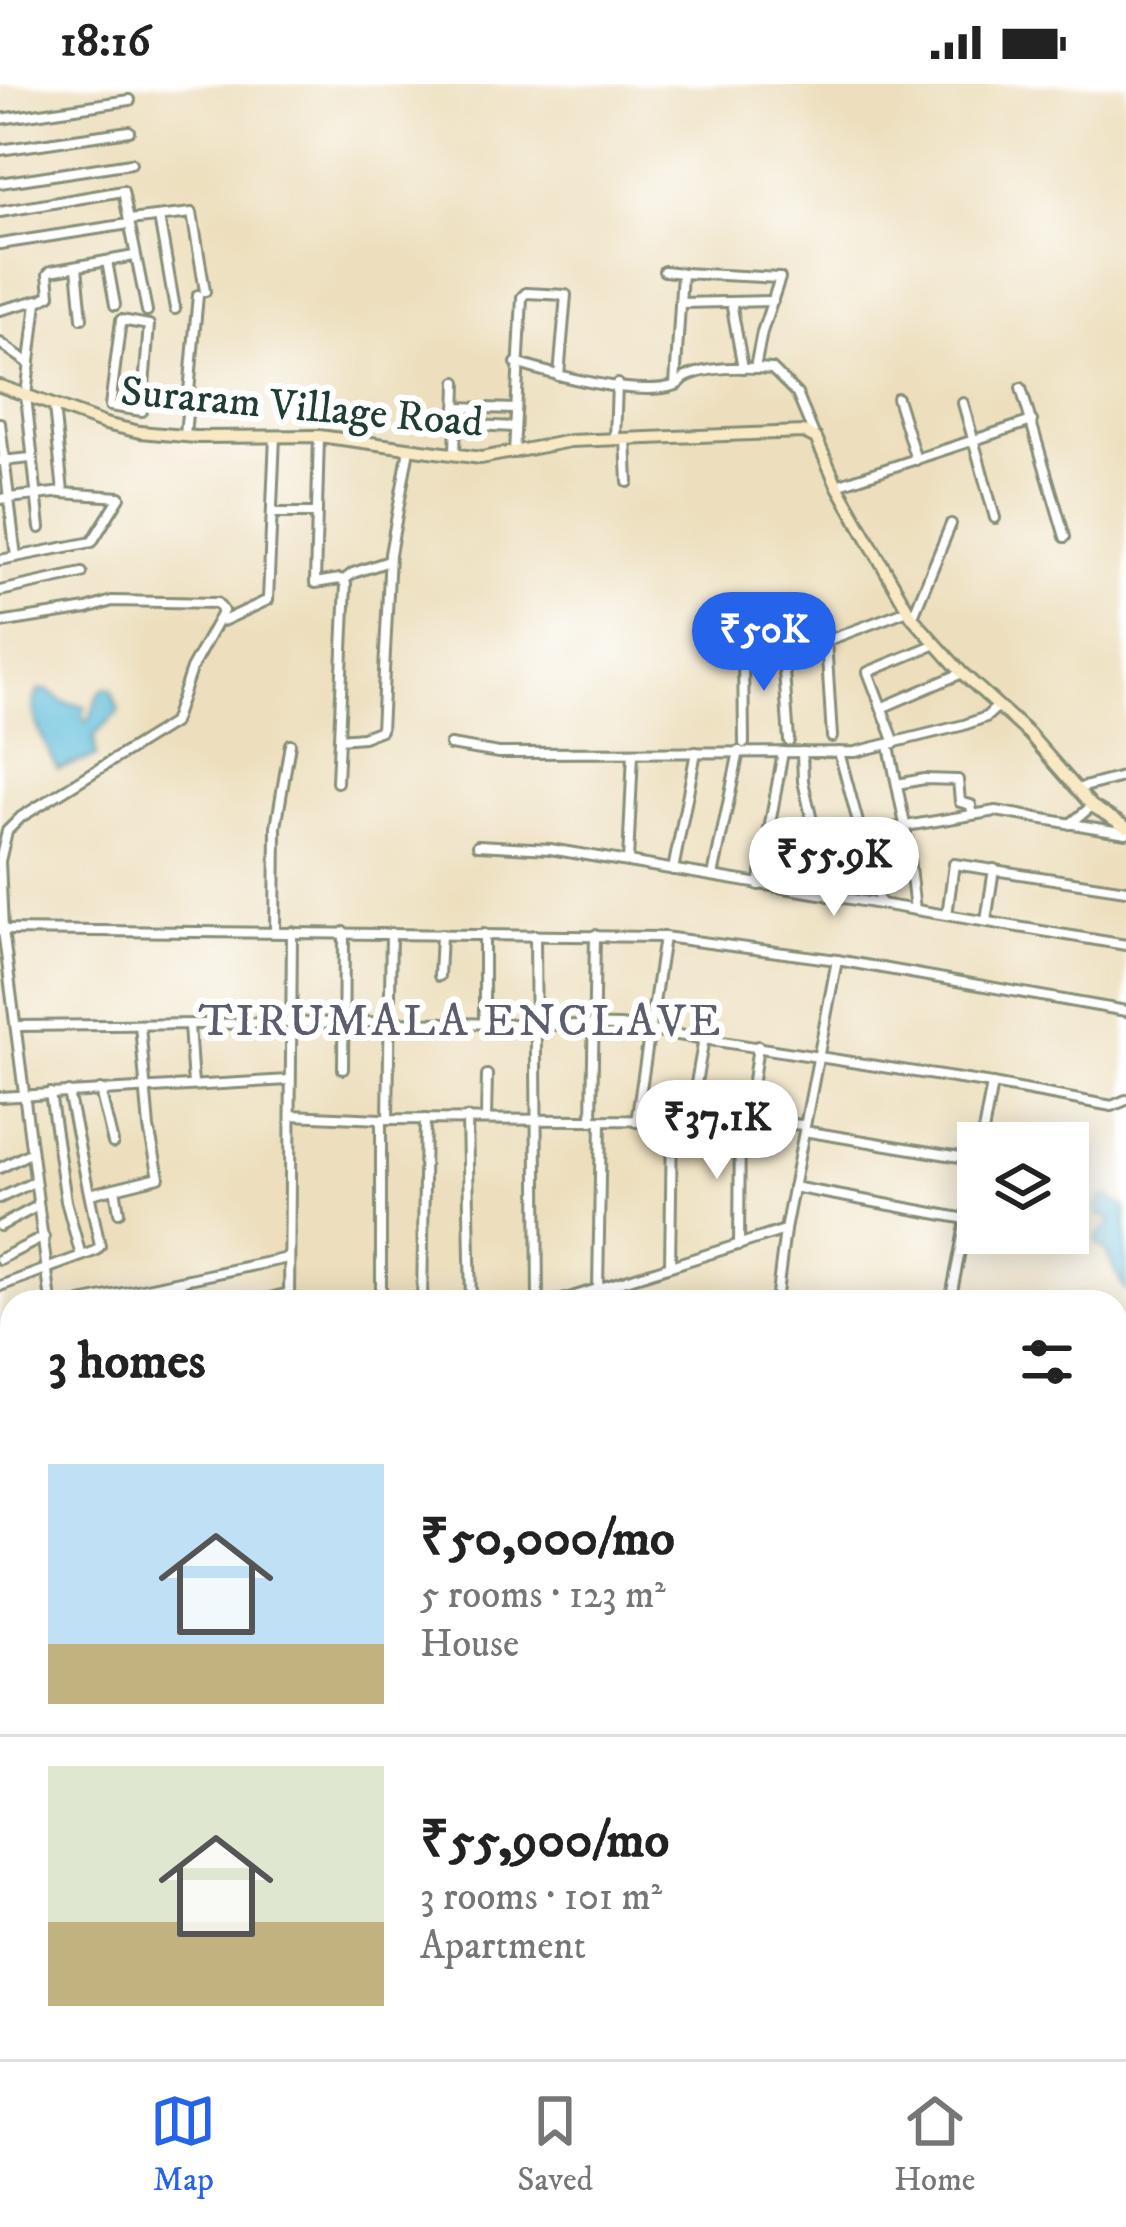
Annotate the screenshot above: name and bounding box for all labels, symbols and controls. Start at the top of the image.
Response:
text: 18:16 [60,14,151,70]
street label: Suraram Village Road [118,366,485,450]
pin: ₹50K [693,592,835,694]
text: ₹50K [719,606,809,655]
pin: ₹55.9K [736,817,932,919]
text: ₹55.9K [776,831,892,880]
district label: TIRUMALA ENCLAVE [198,994,724,1050]
pin: ₹37.1K [619,1080,815,1182]
text: ₹37.1K [663,1094,771,1143]
map controls [957,1122,1089,1254]
button: layers [957,1122,1089,1254]
icon: filters [1014,1329,1080,1395]
text: 3 homes [48,1330,206,1394]
text: ₹50,000/mo [420,1507,675,1571]
icon: home [144,1512,288,1656]
text: 5 rooms · 123 m² [420,1571,666,1620]
text: House [420,1620,519,1669]
text: ₹55,900/mo [420,1809,669,1873]
icon: home [144,1814,288,1958]
text: 3 rooms · 101 m² [420,1873,662,1922]
text: Apartment [420,1922,586,1971]
tab: Map [150,2088,216,2201]
tab: Saved [517,2088,593,2201]
tab: Home [894,2088,976,2201]

